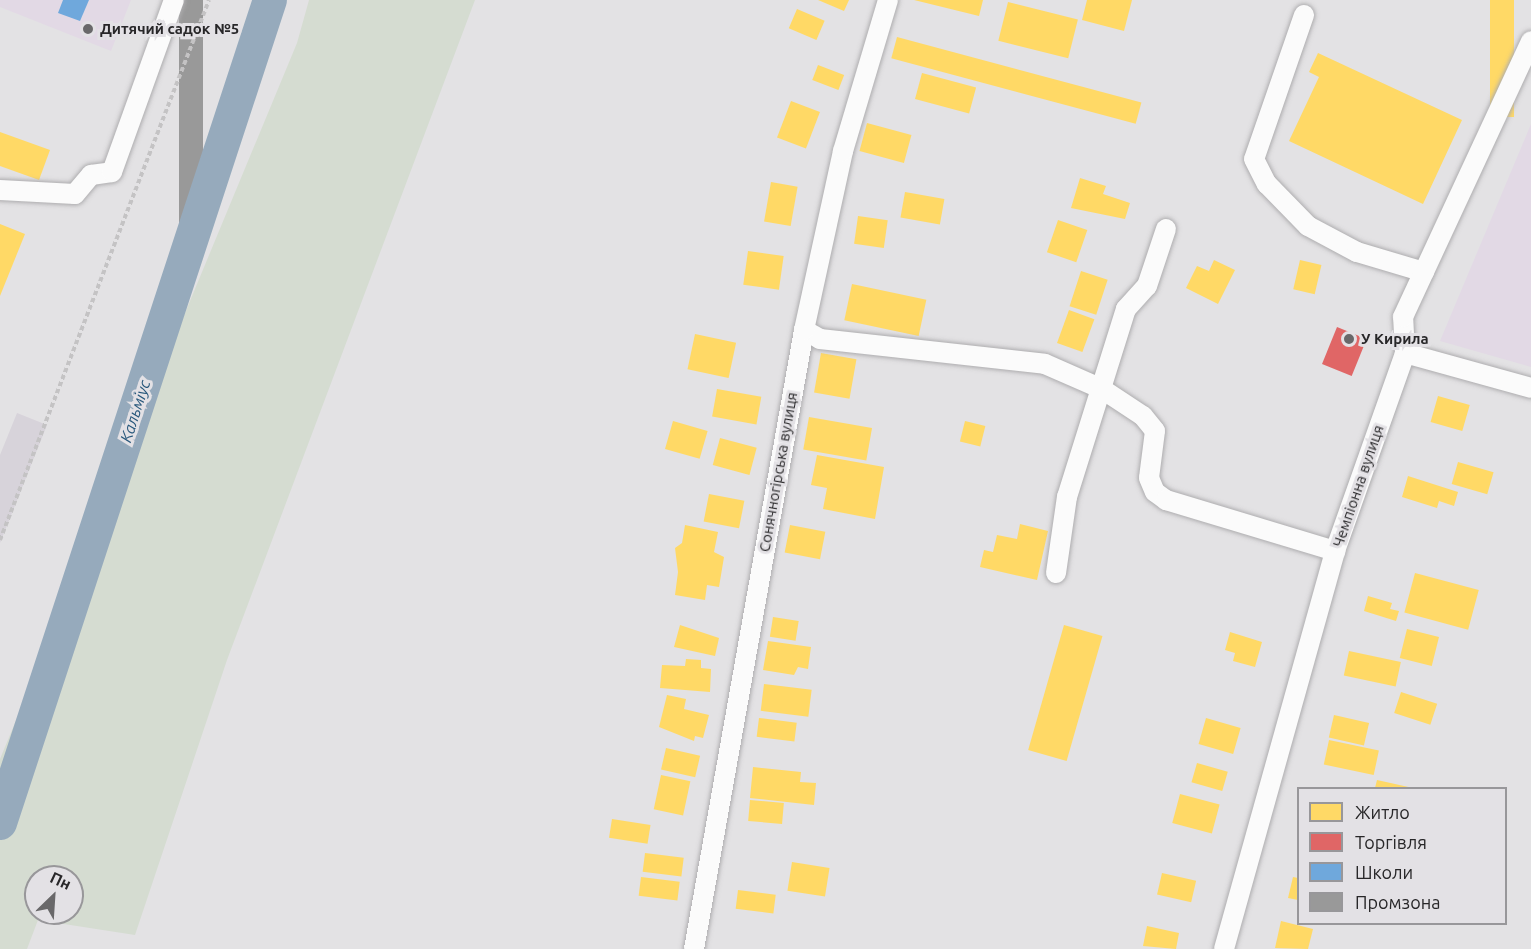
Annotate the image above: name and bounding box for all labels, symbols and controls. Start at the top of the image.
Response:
place label: Дитячий садок №5 [100,20,239,38]
marker: Дитячий садок №5 [81,22,95,36]
place label: У Кирила [1361,330,1429,348]
marker: У Кирила [1342,332,1356,346]
water label: Кальміус [116,377,154,445]
street label: Сонячногірська вулиця [755,391,801,553]
street label: Чемпіонна вулиця [1329,423,1387,549]
legend [1297,787,1507,925]
text: Житло [1355,802,1410,822]
text: Торгівля [1355,832,1427,852]
text: Школи [1355,862,1413,882]
north arrow [24,865,84,925]
text: Пн [47,868,74,893]
text: Промзона [1355,892,1440,912]

